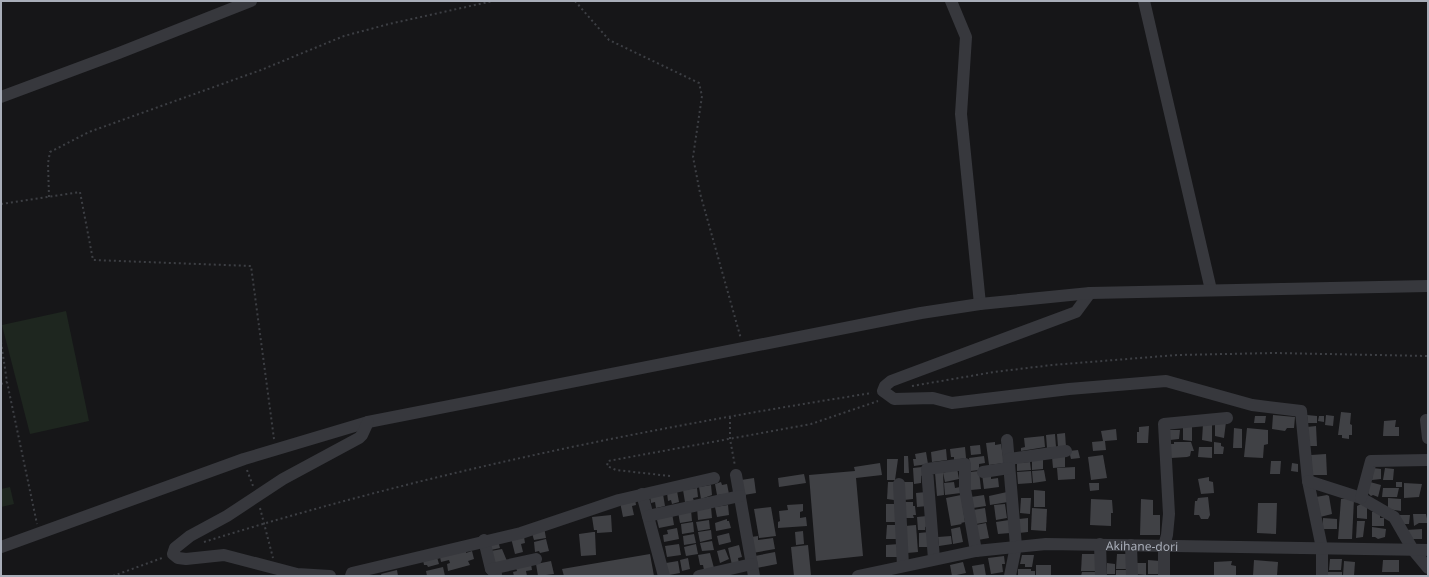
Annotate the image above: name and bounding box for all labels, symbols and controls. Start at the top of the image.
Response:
street label: Akihane-dori [1106,536,1178,555]

